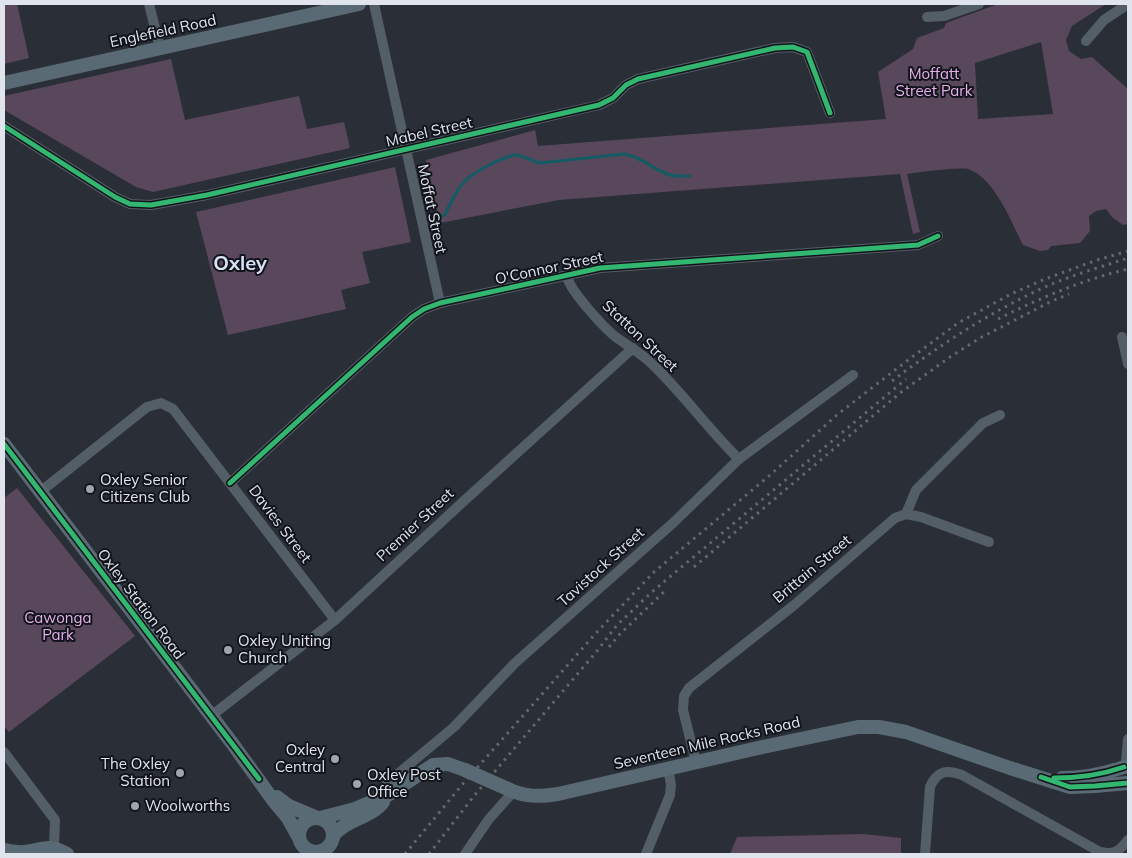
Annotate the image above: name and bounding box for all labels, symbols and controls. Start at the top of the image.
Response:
street label: Englefield Road [108,10,218,51]
park label: Moffatt Street Park [896,64,973,100]
street label: Mabel Street [384,112,474,151]
street label: Moffat Street [414,162,451,255]
street label: O'Connor Street [493,247,605,288]
district label: Oxley [213,250,267,275]
street label: Statton Street [599,296,682,376]
place label: Oxley Senior Citizens Club [100,470,190,506]
street label: Davies Street [245,481,316,566]
marker: Oxley Senior Citizens Club [84,483,96,495]
street label: Premier Street [372,484,457,565]
street label: Tavistock Street [553,523,648,611]
street label: Brittain Street [769,530,855,607]
street label: Oxley Station Road [94,545,189,663]
park label: Cawonga Park [24,608,92,644]
place label: Oxley Uniting Church [238,631,331,667]
marker: Oxley Uniting Church [222,644,234,656]
street label: Seventeen Mile Rocks Road [612,712,802,773]
place label: Oxley Central [275,740,325,776]
marker: Oxley Central [329,753,341,765]
place label: The Oxley Station [101,754,170,790]
place label: Oxley Post Office [367,765,441,801]
marker: The Oxley Station [174,767,186,779]
marker: Oxley Post Office [351,778,363,790]
place label: Woolworths [145,796,230,815]
marker: Woolworths [129,800,141,812]

